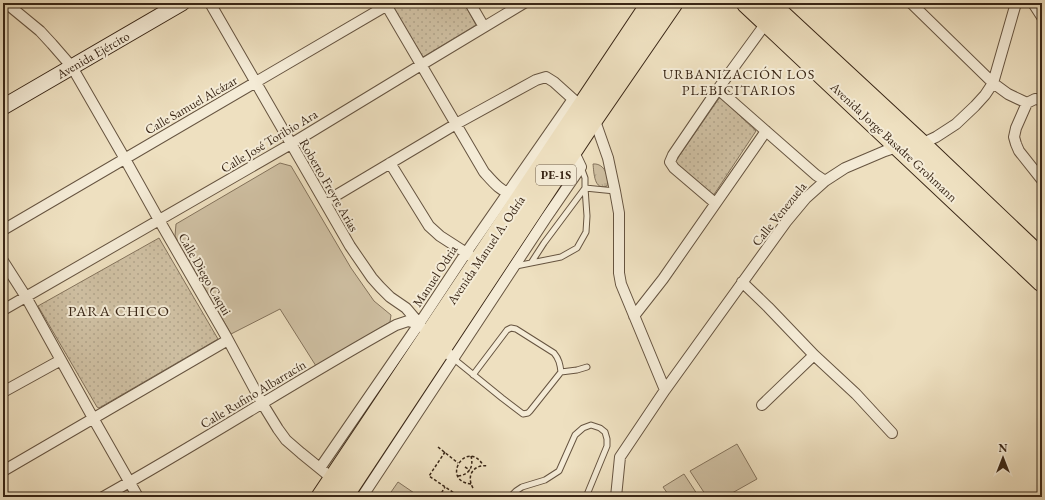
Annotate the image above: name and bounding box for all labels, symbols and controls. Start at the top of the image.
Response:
street label: Avenida Ejército [53,27,133,83]
district label: URBANIZACIÓN LOS PLEBICITARIOS [663,65,815,99]
street label: Calle Samuel Alcázar [142,71,241,138]
street label: Avenida Jorge Basadre Grohmann [826,78,961,206]
street label: Calle José Toribio Ara [218,105,321,177]
street label: Roberto Freyre Arias [295,135,363,235]
road number: PE-1S [536,165,576,185]
street label: Calle Venezuela [748,178,811,250]
street label: Avenida Manuel A. Odría [443,192,529,309]
street label: Calle Diego Caqui [175,230,235,318]
street label: Manuel Odria [409,241,462,310]
district label: PARA CHICO [68,301,170,320]
street label: Calle Rufino Albarracín [197,356,309,432]
north arrow [983,438,1023,478]
text: N [999,441,1008,455]

